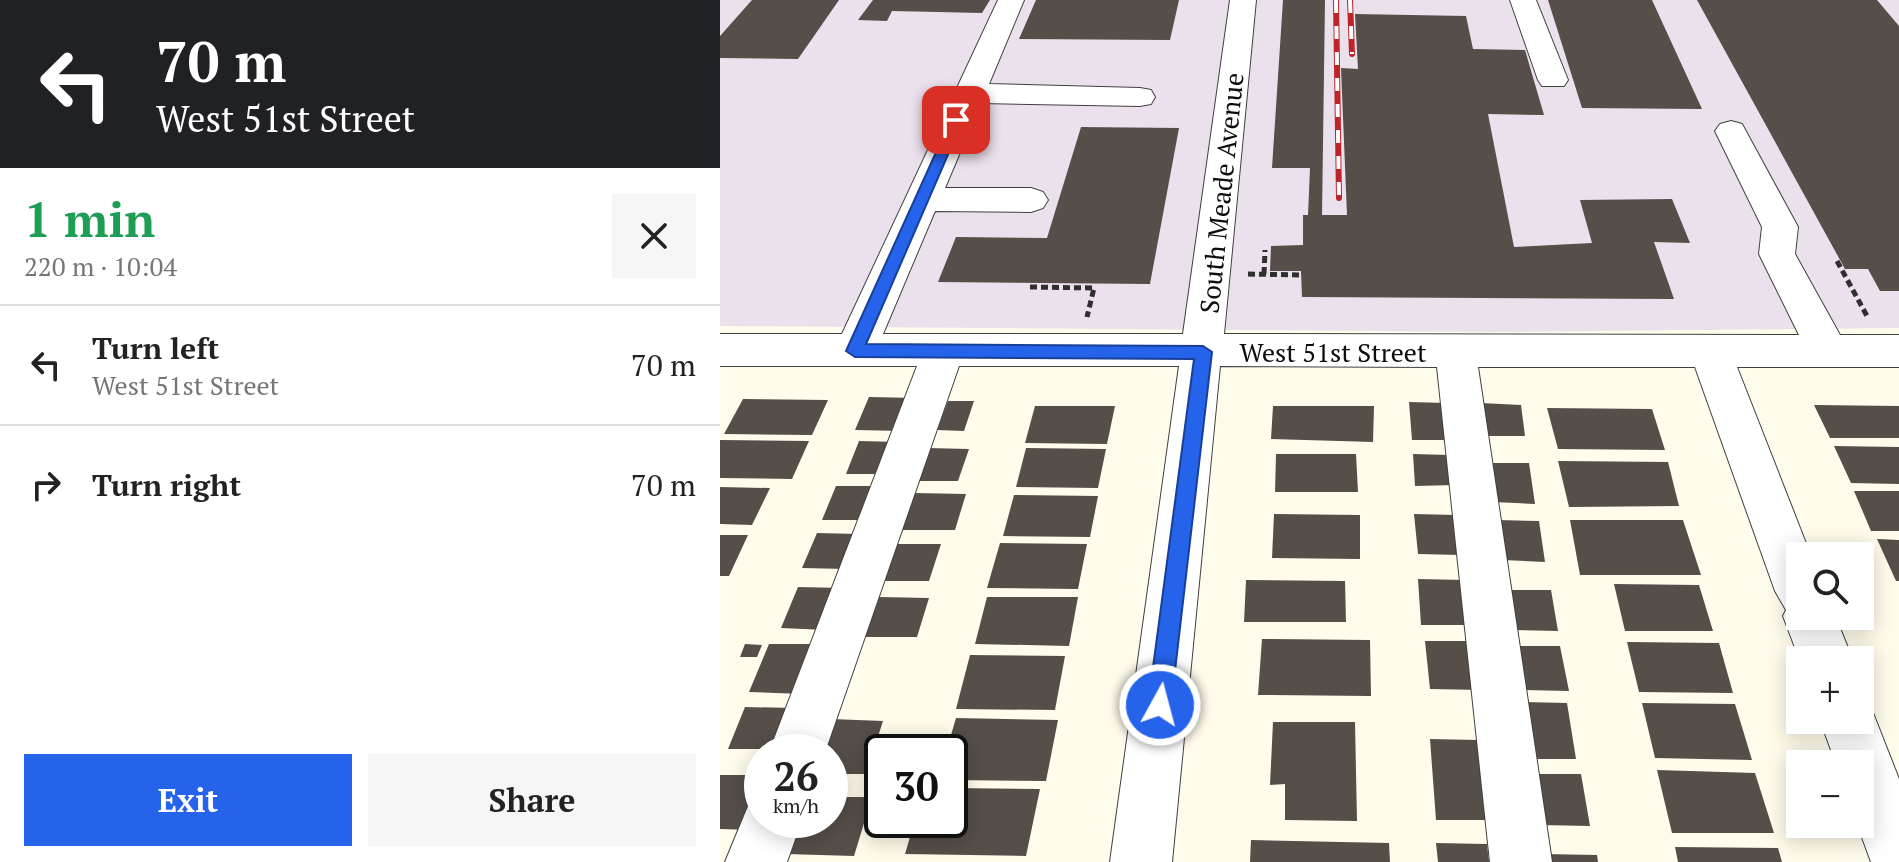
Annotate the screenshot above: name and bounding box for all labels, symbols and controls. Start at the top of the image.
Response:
text: 70 m [156,24,286,98]
icon: left [24,32,128,136]
street label: South Meade Avenue [1191,71,1251,315]
pin [922,86,990,154]
text: West 51st Street [156,95,415,142]
icon: arrive [934,98,978,142]
text: 1 min [24,187,155,251]
button: close [612,194,696,278]
text: 220 m · 10:04 [24,249,177,283]
text: Turn left [92,328,219,368]
street label: West 51st Street [1239,335,1427,369]
icon: left [24,343,68,387]
text: 70 m [631,345,696,385]
text: West 51st Street [92,368,279,402]
icon: right [24,463,68,507]
text: Turn right [92,465,241,505]
text: 70 m [631,465,696,505]
map controls [1786,542,1874,838]
button: search [1786,542,1874,630]
button: + [1786,646,1874,734]
position arrow [1118,663,1202,747]
speed limit sign: 30 [864,734,968,838]
text: 26 [773,749,819,802]
button: − [1786,750,1874,838]
button: Exit [24,754,352,846]
button: Share [368,754,696,846]
text: km/h [773,792,819,819]

